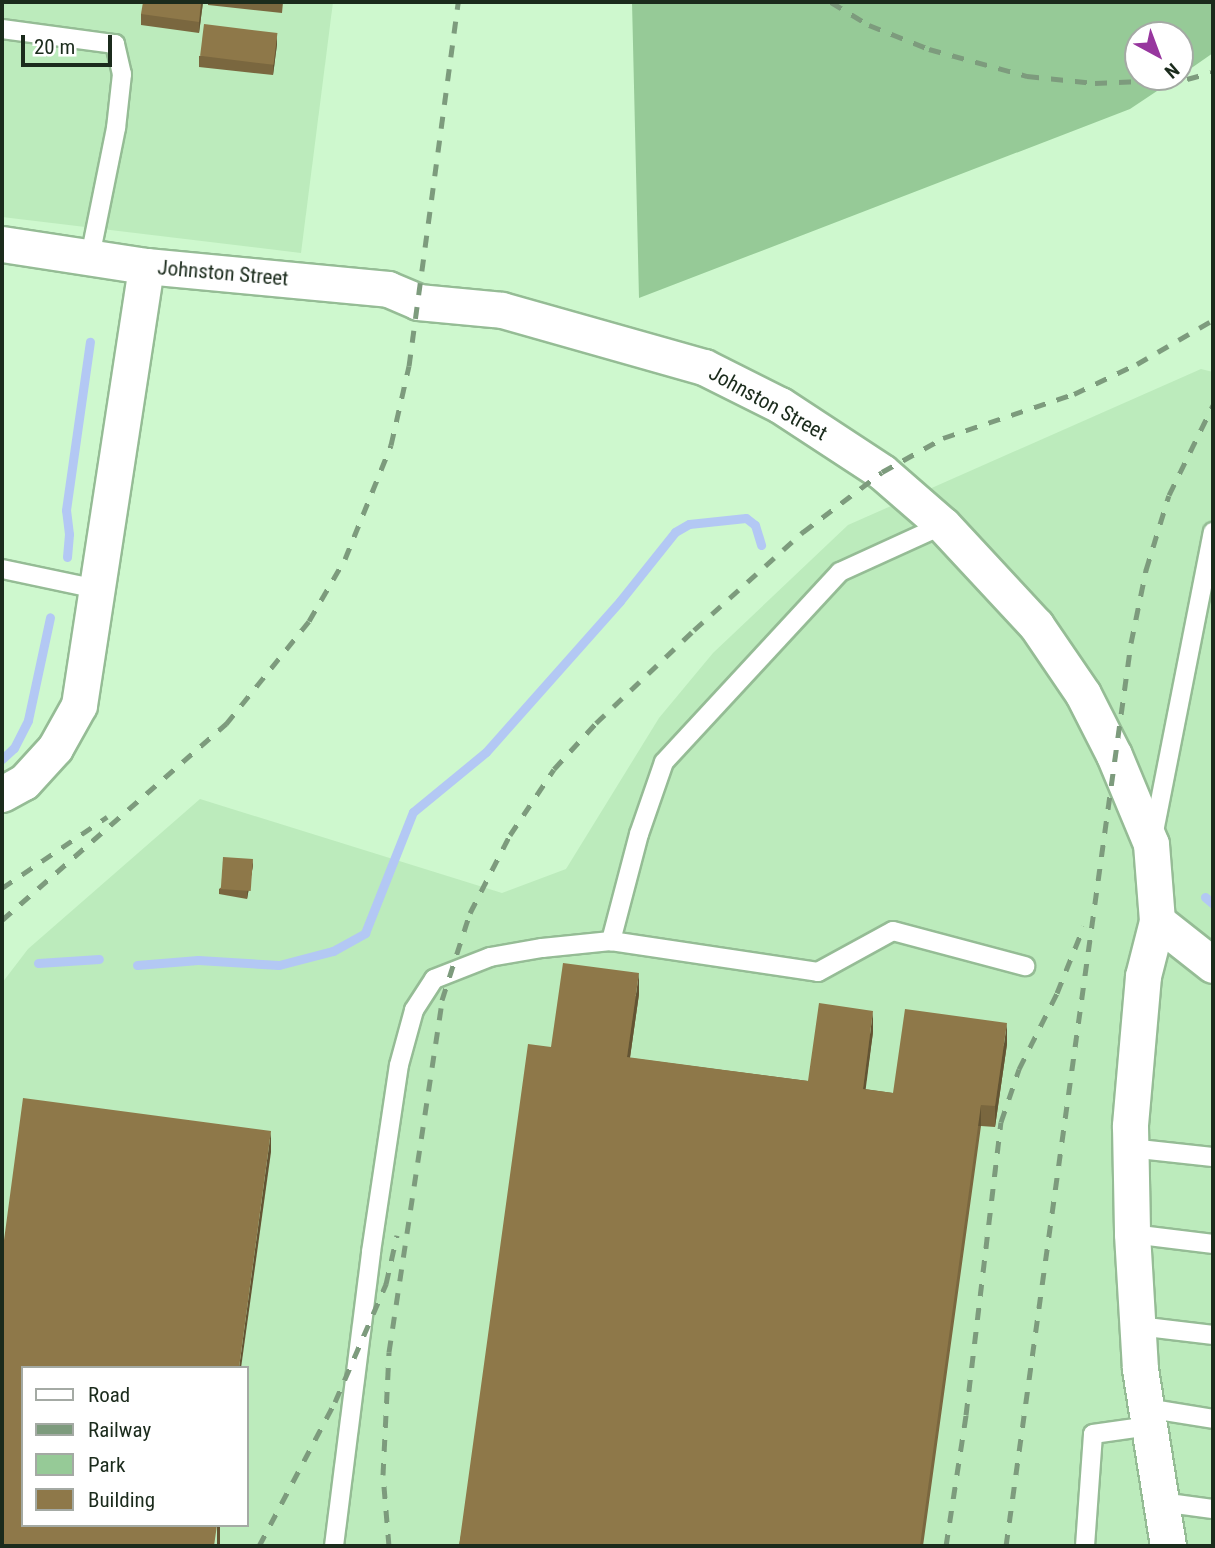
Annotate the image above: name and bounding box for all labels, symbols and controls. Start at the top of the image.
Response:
scale bar [24,21,116,65]
north arrow [1124,21,1194,91]
text: 20 m [34,35,75,59]
text: N [1160,58,1184,83]
street label: Johnston Street [156,255,290,291]
street label: Johnston Street [704,360,832,446]
legend [21,1366,248,1527]
text: Road [88,1383,130,1407]
text: Railway [88,1418,151,1442]
text: Park [88,1453,125,1477]
text: Building [88,1488,155,1512]

